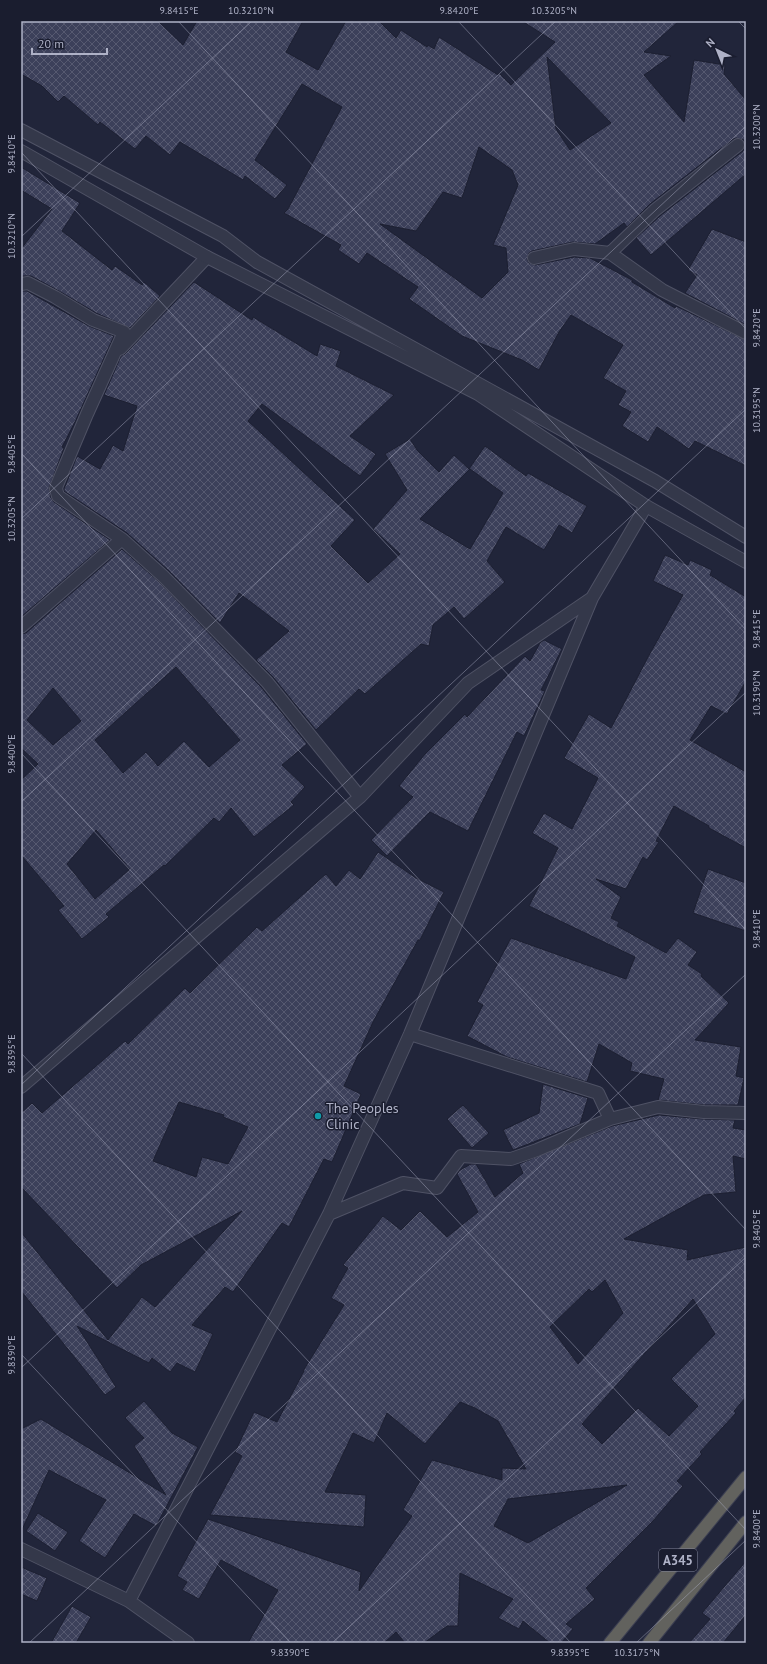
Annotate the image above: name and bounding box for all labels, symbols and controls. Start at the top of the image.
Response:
text: 9.8415°E [160,4,199,17]
text: 10.3210°N [228,4,274,17]
text: 9.8420°E [440,4,479,17]
text: 10.3205°N [531,4,577,17]
scale bar [32,30,107,56]
north arrow [697,30,737,70]
text: N [703,35,718,50]
text: 20 m [38,36,64,51]
text: 10.3200°N [750,104,763,150]
text: 9.8410°E [5,135,18,174]
text: 10.3210°N [5,213,18,259]
text: 9.8420°E [750,309,763,348]
text: 10.3195°N [750,387,763,433]
text: 9.8405°E [5,435,18,474]
text: 10.3205°N [5,496,18,542]
text: 9.8415°E [750,610,763,649]
text: 10.3190°N [750,670,763,716]
text: 9.8400°E [5,735,18,774]
text: 9.8410°E [750,910,763,949]
text: 9.8395°E [5,1035,18,1074]
place label: The Peoples Clinic [326,1099,399,1133]
marker: The Peoples Clinic [313,1111,323,1121]
text: 9.8405°E [750,1210,763,1249]
text: 9.8390°E [5,1336,18,1375]
text: 9.8400°E [750,1510,763,1549]
road number: A345 [659,1549,697,1571]
text: 9.8390°E [271,1646,310,1659]
text: 9.8395°E [551,1646,590,1659]
text: 10.3175°N [614,1646,660,1659]

